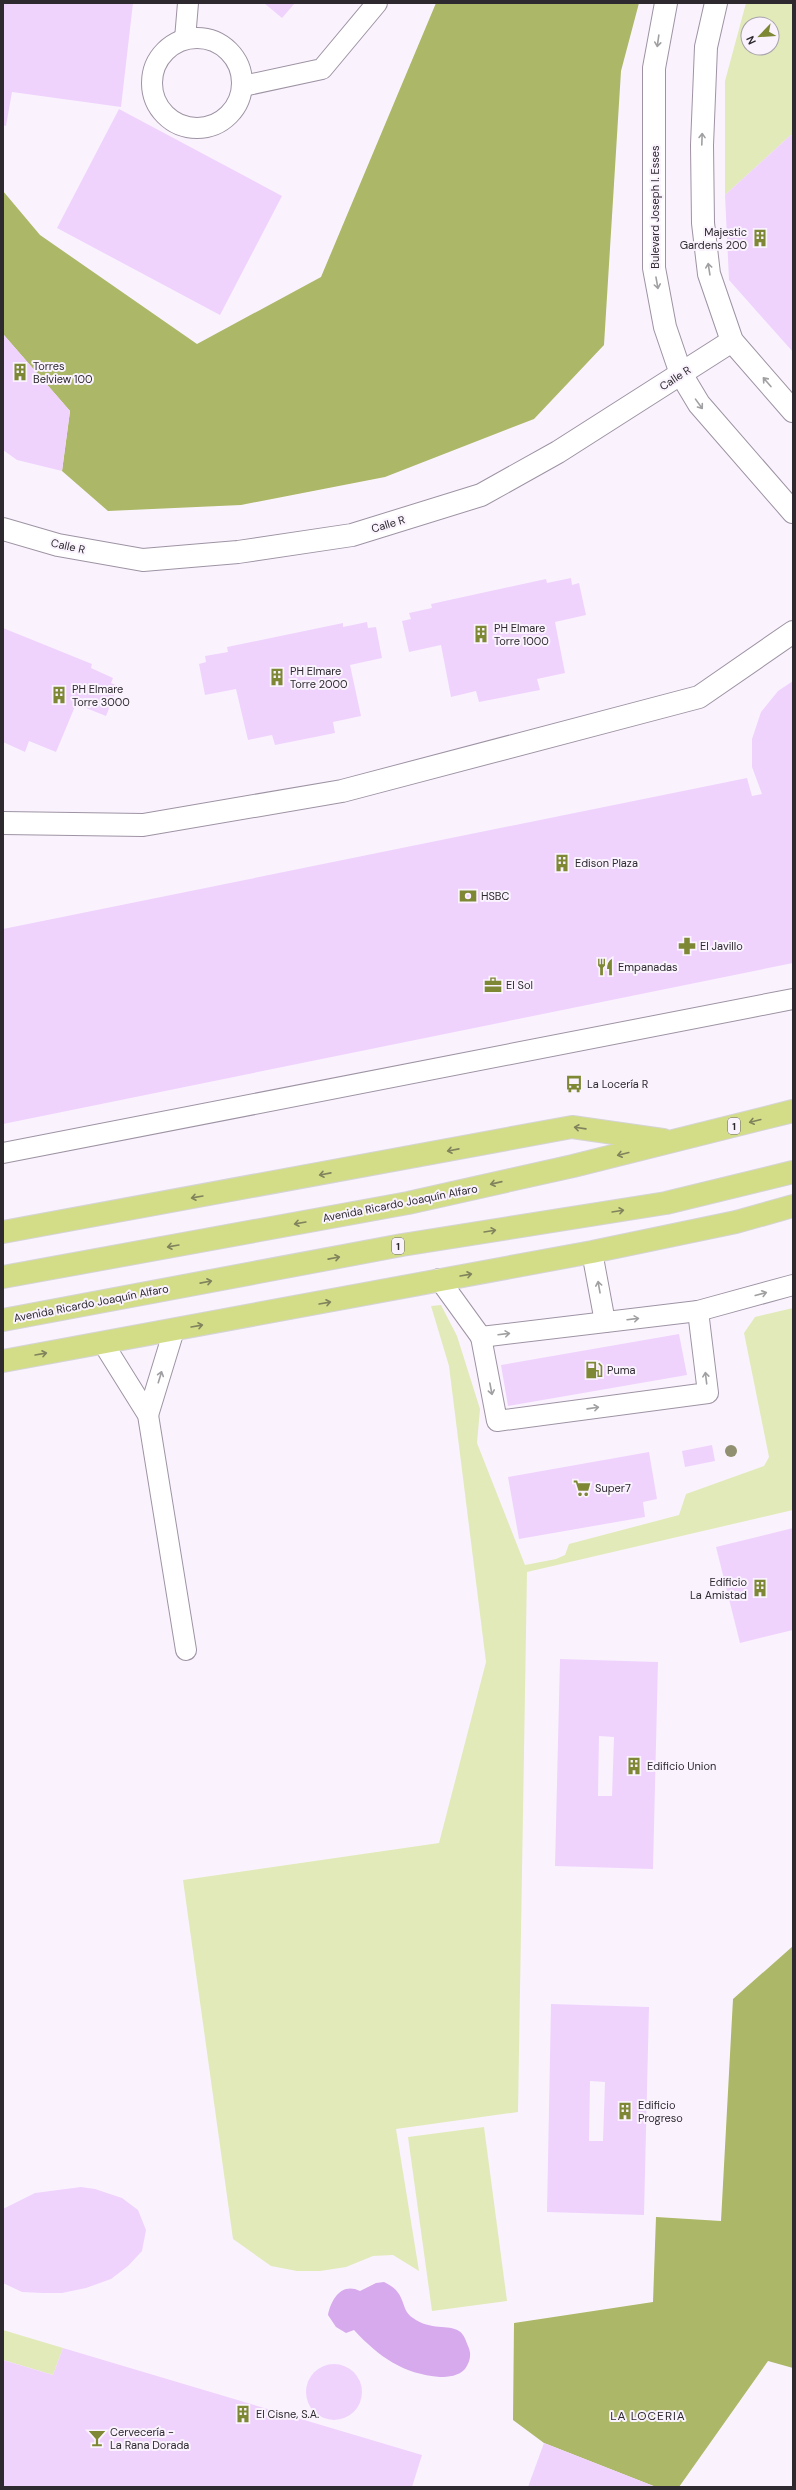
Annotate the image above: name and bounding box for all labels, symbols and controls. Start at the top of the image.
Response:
north arrow [740,16,780,56]
one-way arrow [654,34,662,47]
text: N [743,34,759,47]
one-way arrow [699,133,706,146]
street label: Bulevard Joseph I. Esses [648,145,662,269]
place label: Majestic Gardens 200 [680,225,747,252]
building icon: Majestic Gardens 200 [750,228,770,248]
one-way arrow [705,263,713,276]
one-way arrow [653,276,661,289]
place label: Torres Belview 100 [33,359,93,386]
building icon: Torres Belview 100 [10,362,30,382]
street label: Calle R [657,363,693,393]
one-way arrow [763,377,772,387]
one-way arrow [695,398,703,409]
street label: Calle R [369,512,407,536]
street label: Calle R [50,536,86,556]
place label: PH Elmare Torre 1000 [494,621,549,648]
building icon: PH Elmare Torre 1000 [471,624,491,644]
place label: PH Elmare Torre 2000 [290,664,348,691]
building icon: PH Elmare Torre 2000 [267,667,287,687]
place label: PH Elmare Torre 3000 [72,682,130,709]
building icon: PH Elmare Torre 3000 [49,685,69,705]
building icon: Edison Plaza [552,853,572,873]
place label: Edison Plaza [575,856,638,870]
bank icon: HSBC [458,886,478,906]
place label: HSBC [481,889,510,903]
pharmacy icon: El Javillo [677,936,697,956]
place label: El Javillo [700,939,743,953]
restaurant icon: Empanadas [595,957,615,977]
place label: Empanadas [618,960,678,974]
office icon: El Sol [483,975,503,995]
place label: El Sol [506,978,533,992]
bus stop icon: La Locería R [564,1074,584,1094]
place label: La Locería R [587,1077,648,1091]
road number: 1 [728,1118,740,1134]
one-way arrow [749,1118,762,1125]
one-way arrow [574,1124,587,1132]
one-way arrow [447,1146,460,1154]
one-way arrow [617,1151,630,1158]
one-way arrow [319,1170,332,1178]
one-way arrow [490,1180,503,1188]
street label: Avenida Ricardo Joaquín Alfaro [321,1181,479,1225]
one-way arrow [191,1193,204,1201]
one-way arrow [611,1206,624,1214]
one-way arrow [294,1219,307,1227]
one-way arrow [483,1227,496,1235]
road number: 1 [392,1238,404,1254]
one-way arrow [166,1242,179,1250]
one-way arrow [327,1253,340,1261]
one-way arrow [459,1270,472,1278]
one-way arrow [200,1277,213,1285]
street label: Avenida Ricardo Joaquín Alfaro [12,1281,170,1325]
one-way arrow [594,1281,602,1294]
one-way arrow [754,1290,767,1297]
one-way arrow [318,1299,331,1307]
one-way arrow [626,1315,639,1322]
one-way arrow [190,1322,203,1330]
one-way arrow [497,1331,510,1338]
one-way arrow [34,1350,47,1358]
fuel station icon: Puma [584,1360,604,1380]
place label: Puma [607,1363,635,1377]
one-way arrow [157,1371,164,1384]
one-way arrow [702,1372,710,1385]
one-way arrow [487,1383,495,1396]
one-way arrow [587,1404,600,1412]
supermarket icon: Super7 [572,1478,592,1498]
place label: Super7 [595,1481,631,1495]
place label: Edificio La Amistad [690,1575,747,1602]
building icon: Edificio La Amistad [750,1578,770,1598]
building icon: Edificio Union [624,1756,644,1776]
place label: Edificio Union [647,1759,716,1773]
place label: Edificio Progreso [638,2098,683,2125]
building icon: Edificio Progreso [615,2101,635,2121]
building icon: El Cisne, S.A. [233,2404,253,2424]
place label: El Cisne, S.A. [256,2407,319,2421]
district label: LA LOCERIA [610,2408,686,2424]
place label: Cervecería - La Rana Dorada [110,2425,189,2452]
bar icon: Cervecería - La Rana Dorada [87,2428,107,2448]

